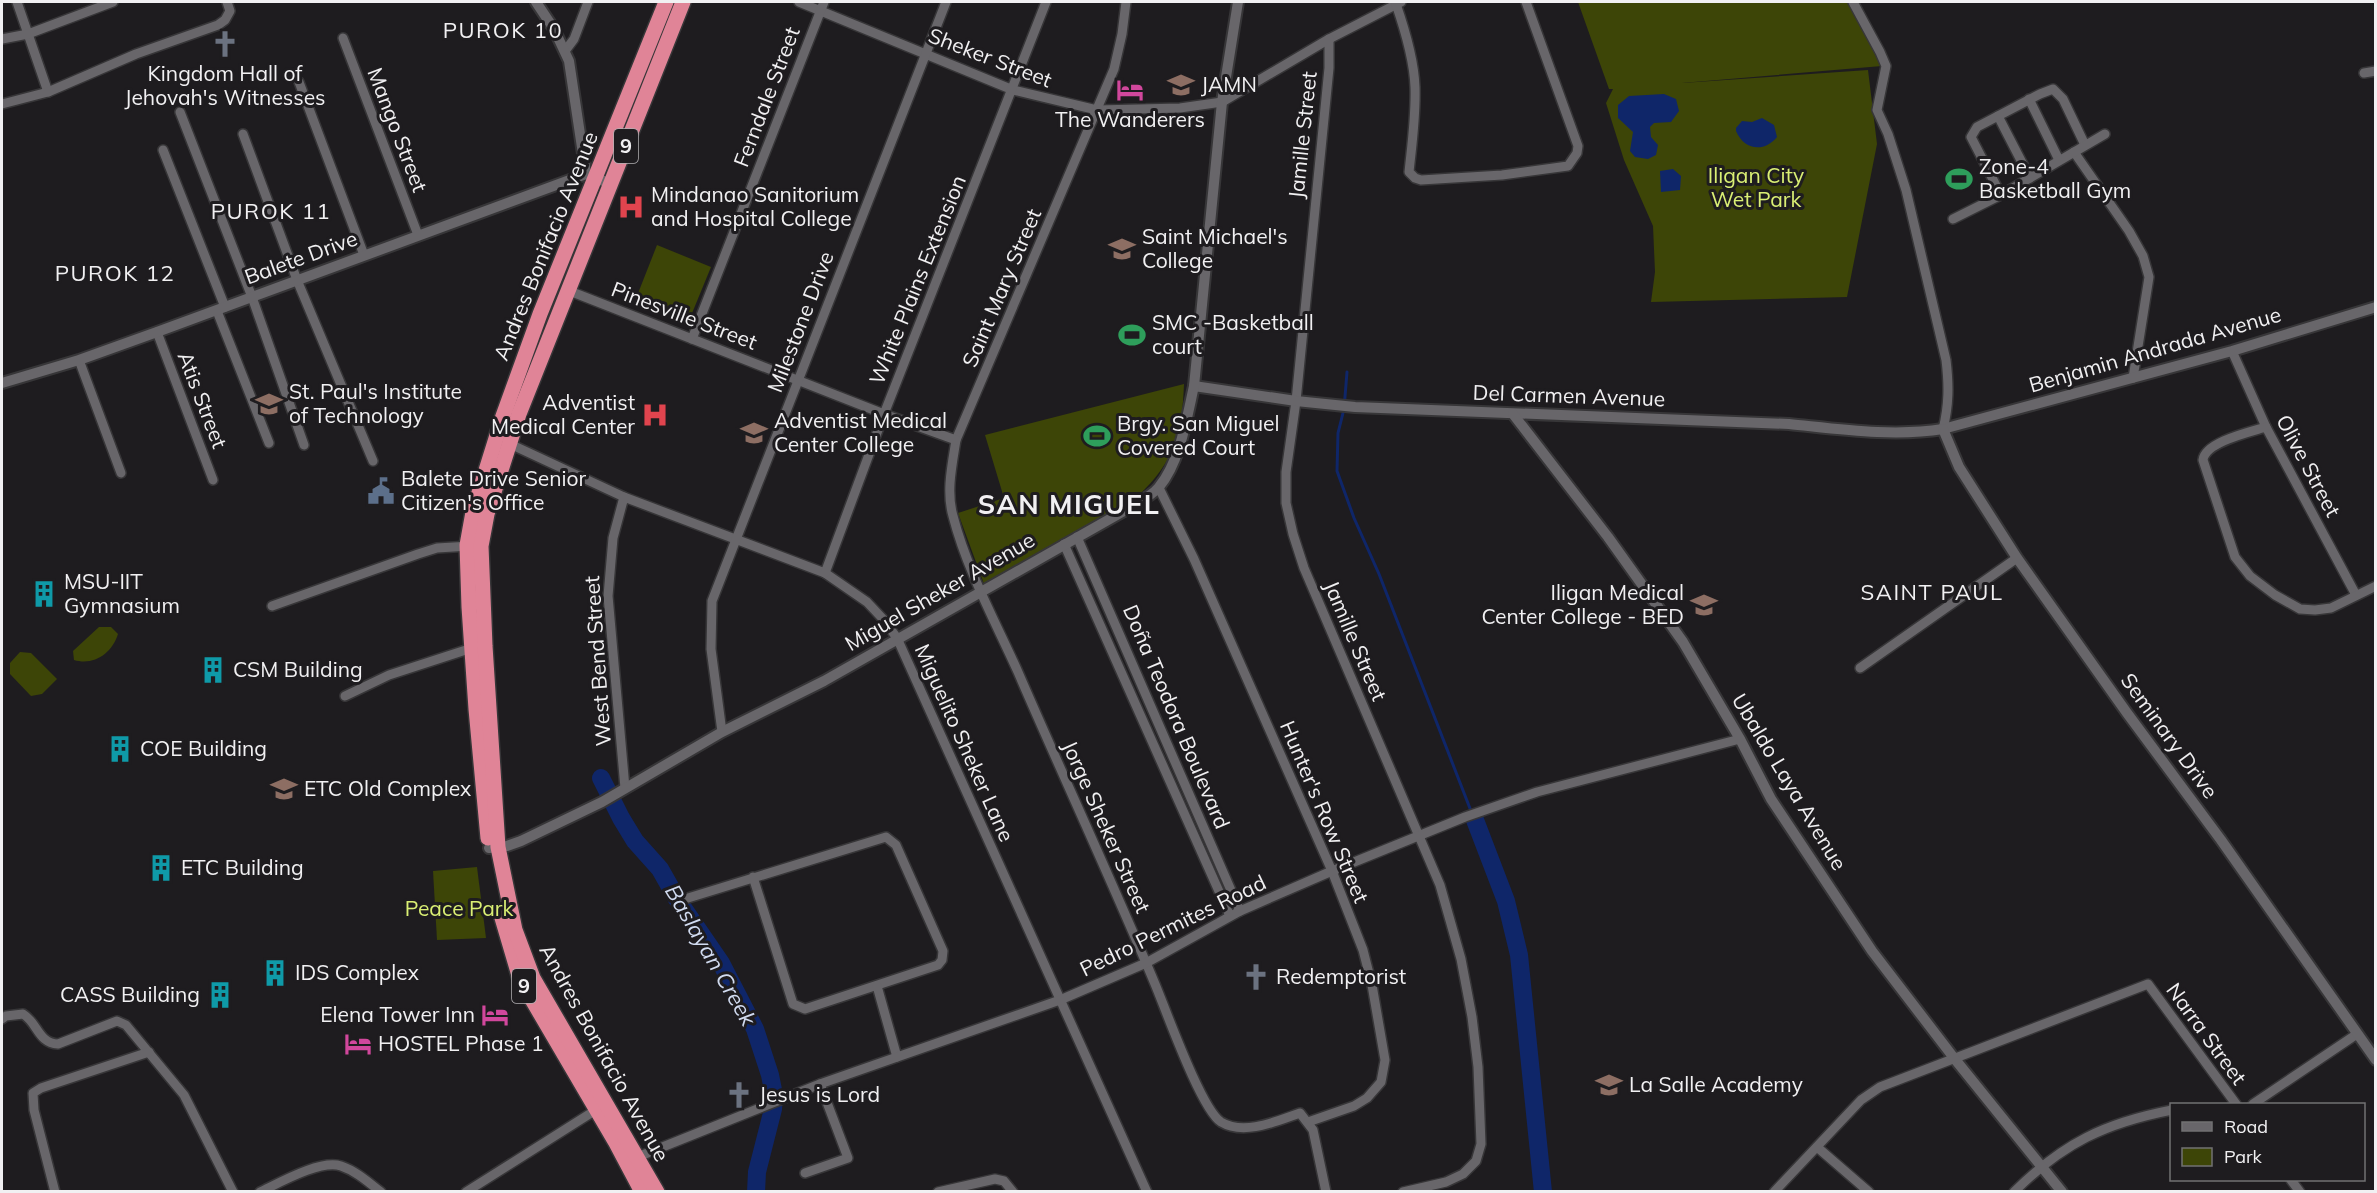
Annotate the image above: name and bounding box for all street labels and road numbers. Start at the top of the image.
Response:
street label: Sheker Street [925,22,1056,92]
street label: Ferndale Street [727,23,805,170]
street label: Mango Street [362,64,434,196]
street label: Jamille Street [1282,70,1322,200]
street label: Andres Bonifacio Avenue [487,127,603,364]
road number: 9 [614,129,638,163]
street label: White Plains Extension [863,171,971,388]
street label: Saint Mary Street [956,205,1046,371]
street label: Balete Drive [241,225,361,289]
street label: Milestone Drive [761,247,839,396]
street label: Pinesville Street [608,275,761,355]
street label: Benjamin Andrada Avenue [2026,301,2284,398]
street label: Atis Street [173,348,233,452]
street label: Del Carmen Avenue [1472,379,1666,411]
street label: Olive Street [2271,410,2347,521]
street label: Miguel Sheker Avenue [840,526,1039,656]
street label: West Bend Street [578,575,616,747]
street label: Jamille Street [1319,577,1393,705]
street label: Doña Teodora Boulevard [1118,601,1236,833]
street label: Miguelito Sheker Lane [910,640,1020,845]
street label: Seminary Drive [2116,668,2224,803]
street label: Ubaldo Laya Avenue [1727,688,1853,875]
street label: Hunter's Row Street [1275,717,1375,907]
street label: Jorge Sheker Street [1057,736,1157,917]
street label: Pedro Permites Road [1075,869,1270,981]
street label: Andres Bonifacio Avenue [534,939,675,1166]
road number: 9 [512,969,536,1003]
street label: Narra Street [2161,977,2252,1089]

